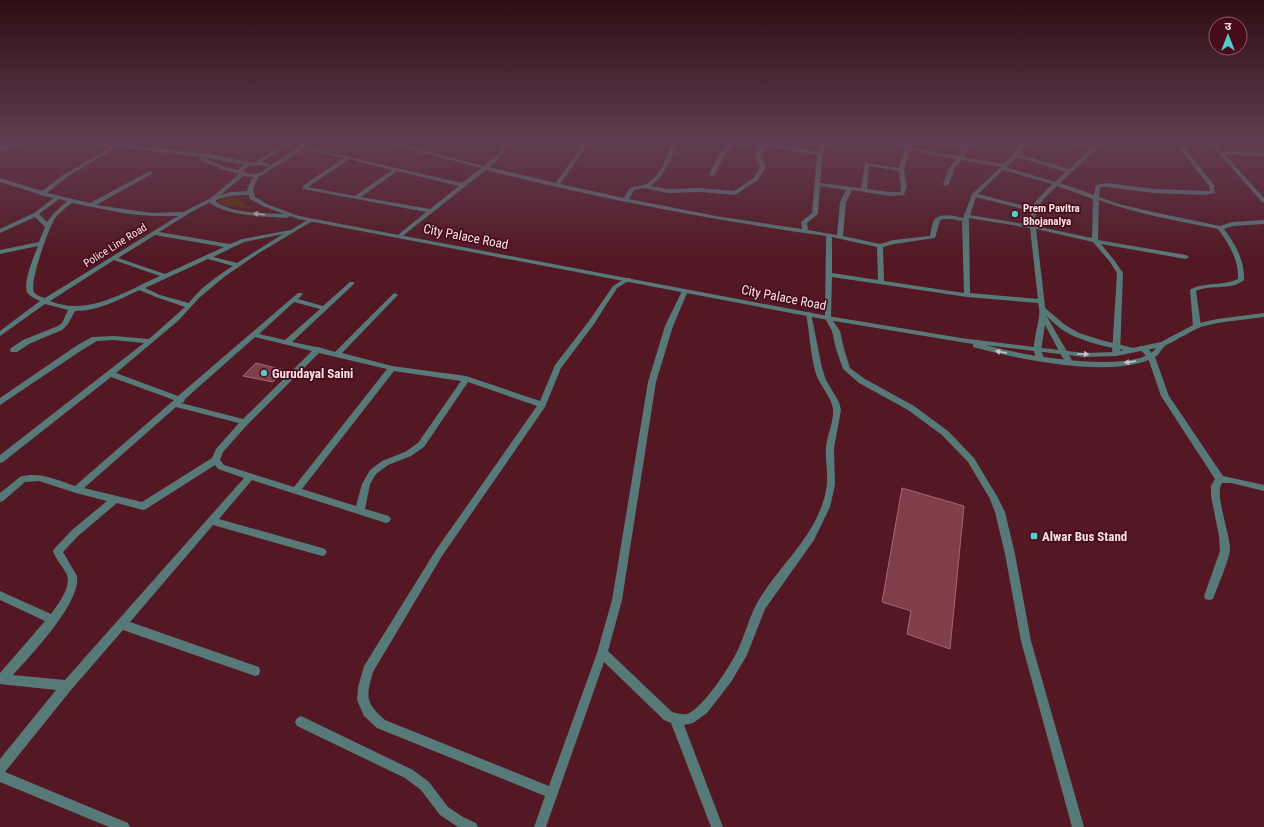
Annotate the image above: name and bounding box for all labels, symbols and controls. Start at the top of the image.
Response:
north arrow [1208,16,1248,56]
text: उ [1225,20,1232,33]
place label: Prem Pavitra Bhojanalya [1023,202,1080,228]
marker: Prem Pavitra Bhojanalya [1010,209,1020,219]
one-way arrow [253,210,265,217]
street label: Police Line Road [81,221,149,270]
street label: City Palace Road [422,221,510,252]
street label: City Palace Road [740,282,828,313]
one-way arrow [995,349,1007,355]
one-way arrow [1077,351,1089,358]
one-way arrow [1124,359,1136,365]
place label: Gurudayal Saini [272,366,353,381]
marker: Gurudayal Saini [259,368,269,378]
place label: Alwar Bus Stand [1042,529,1127,544]
marker: Alwar Bus Stand [1029,531,1039,541]

